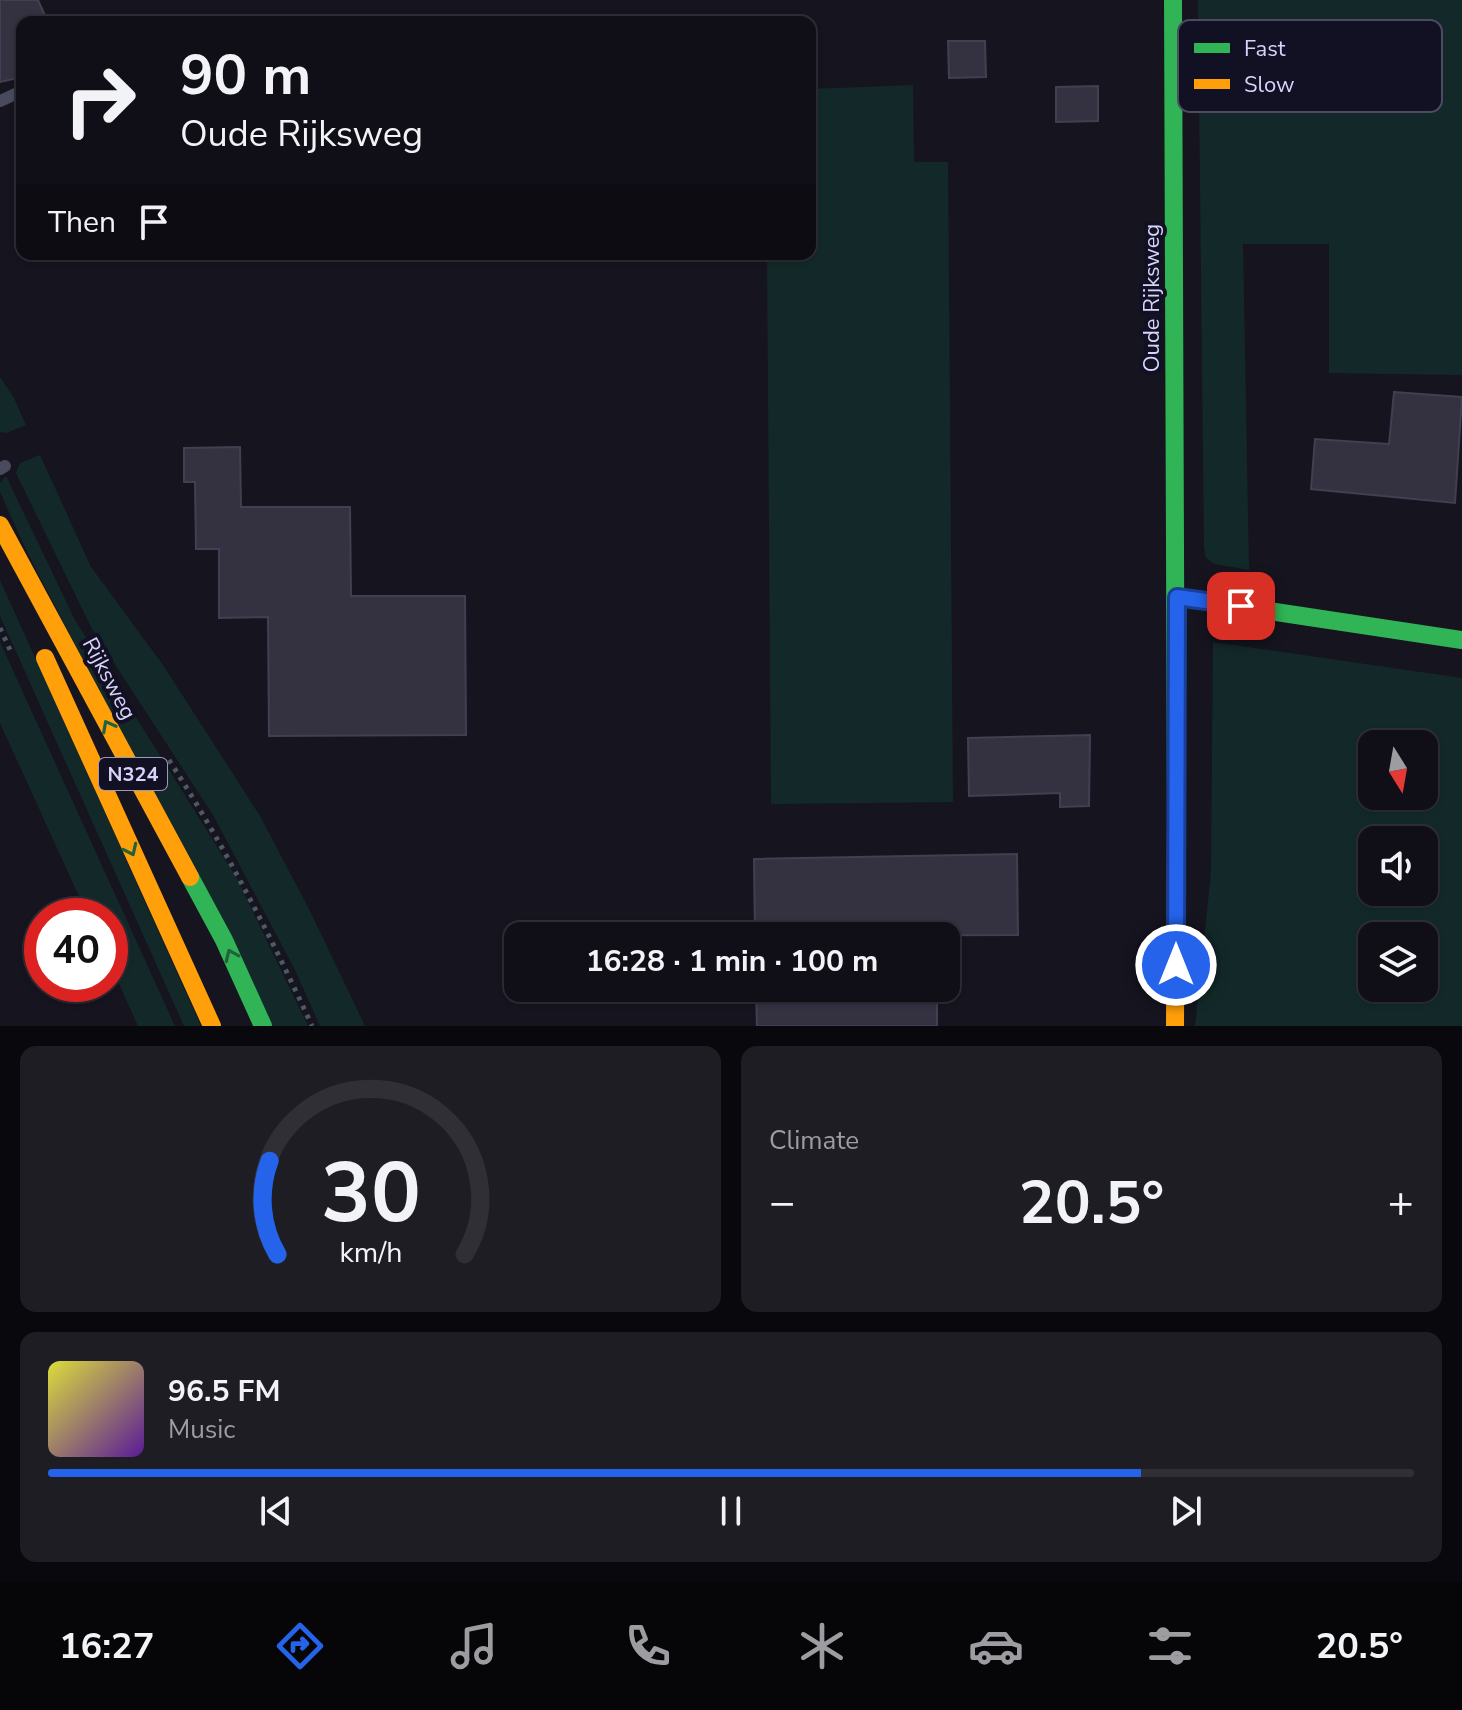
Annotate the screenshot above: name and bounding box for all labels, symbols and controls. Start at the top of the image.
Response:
legend [1178,20,1442,112]
text: Fast [1244,34,1286,64]
text: 90 m [180,37,311,114]
icon: right [48,48,152,152]
text: Slow [1244,70,1295,100]
text: Oude Rijksweg [180,110,423,159]
icon: arrive [132,200,176,244]
text: Then [48,202,116,243]
street label: Oude Rijksweg [1137,224,1167,372]
pin [1207,572,1275,640]
icon: arrive [1219,584,1263,628]
street label: Rijksweg [75,632,143,725]
one-way arrow [102,720,117,734]
north arrow [1358,730,1438,810]
map controls [1358,730,1438,1002]
road number: N324 [99,758,167,790]
button: sound [1358,826,1438,906]
one-way arrow [121,842,137,856]
speed limit sign: 40 [24,898,128,1002]
button: layers [1358,922,1438,1002]
position arrow [1134,923,1218,1007]
text: 16:28 · 1 min · 100 m [586,941,878,982]
one-way arrow [224,949,240,963]
text: Climate [769,1123,859,1158]
text: 30 [321,1137,420,1250]
text: 20.5° [1019,1162,1164,1244]
text: − [769,1173,795,1233]
text: + [1388,1173,1414,1233]
text: km/h [339,1233,402,1272]
text: 96.5 FM [168,1371,280,1412]
text: Music [168,1412,235,1447]
icon: previous [254,1489,298,1533]
icon: pause [709,1489,753,1533]
icon: next [1164,1489,1208,1533]
icon: directions [272,1618,328,1674]
icon: music [446,1618,502,1674]
icon: phone [620,1618,676,1674]
icon: climate [794,1618,850,1674]
icon: car [968,1618,1024,1674]
icon: filters [1142,1618,1198,1674]
text: 16:27 [59,1622,154,1671]
text: 20.5° [1316,1622,1403,1671]

